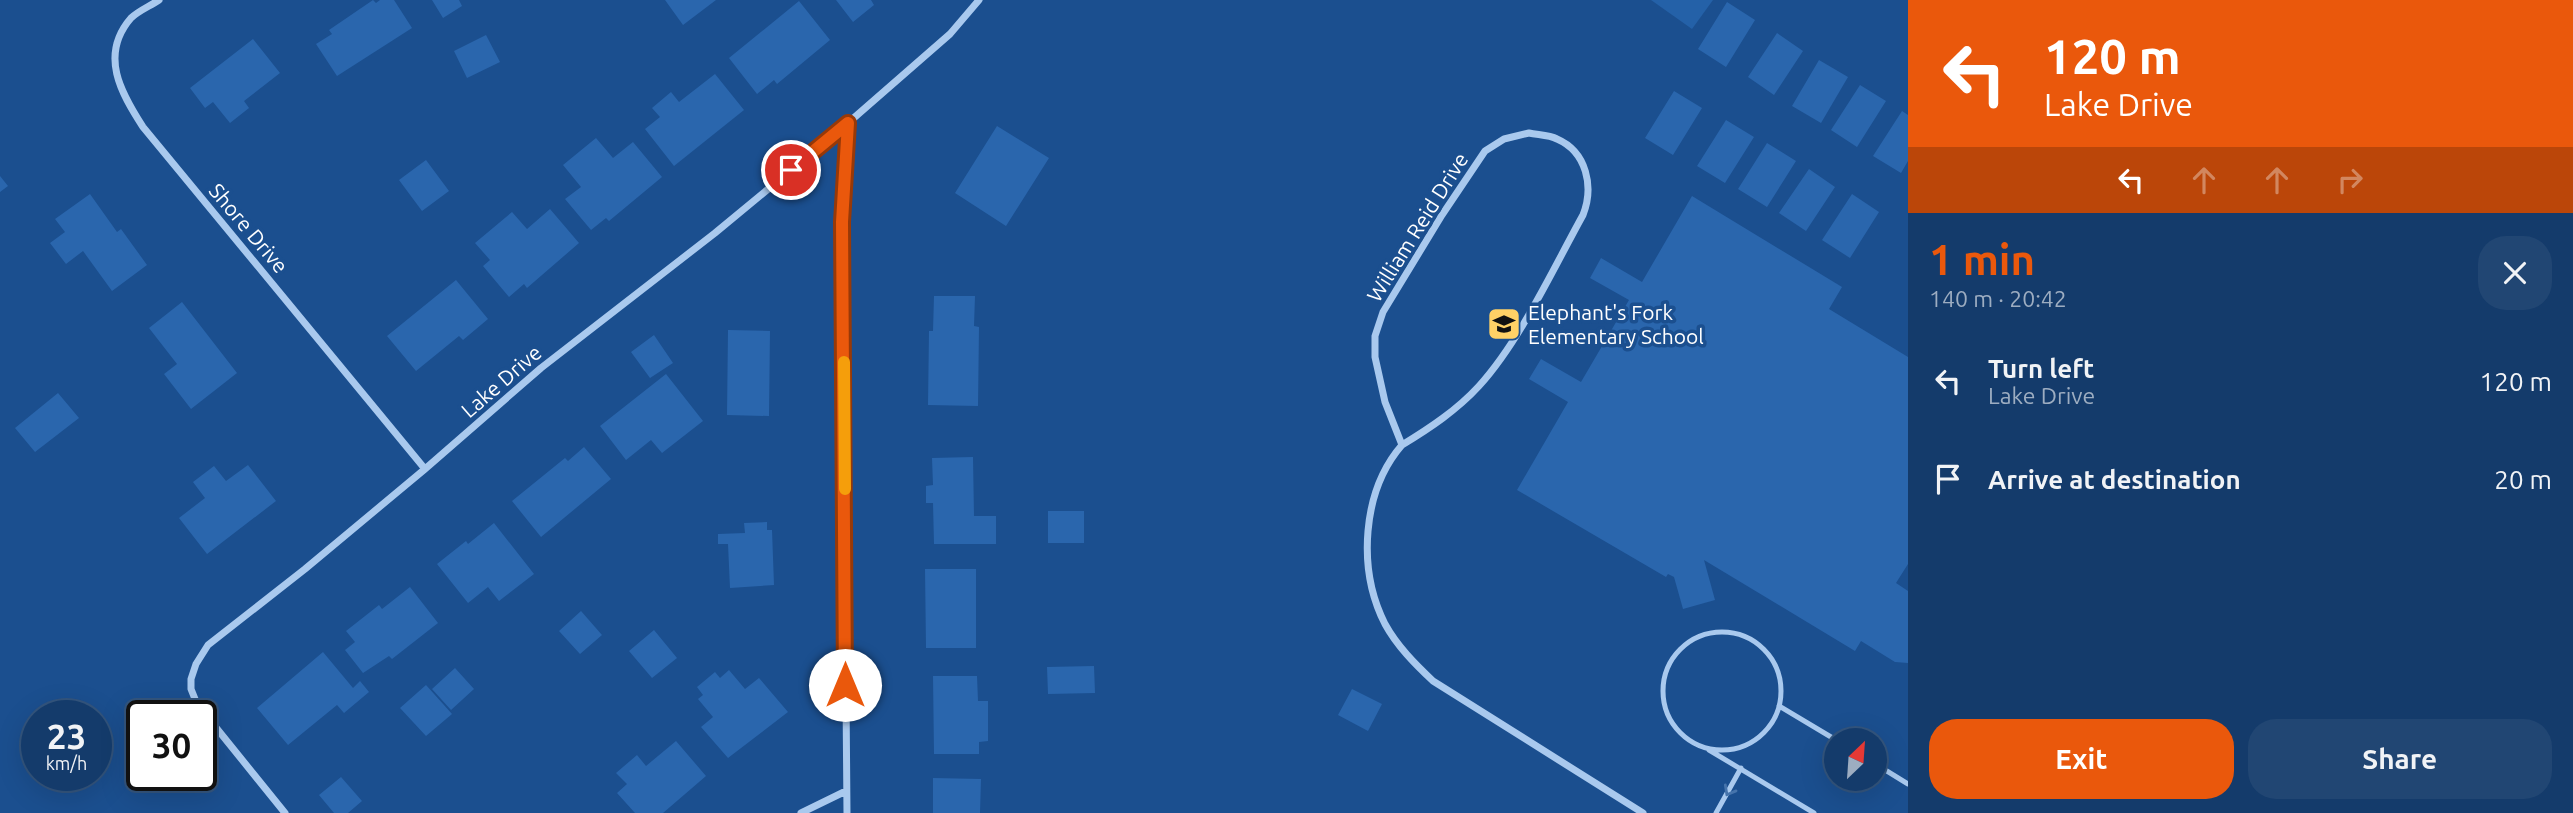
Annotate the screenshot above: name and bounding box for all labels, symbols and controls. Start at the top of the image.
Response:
icon: left [1929,28,2020,119]
text: 120 m [2044,28,2181,83]
text: Lake Drive [2044,86,2193,122]
pin [761,140,821,200]
street label: William Reid Drive [1361,148,1473,306]
icon: arrive [772,151,810,189]
icon: left [2112,161,2150,199]
icon: ahead [2185,161,2223,199]
icon: ahead [2258,161,2296,199]
icon: right [2331,161,2369,199]
street label: Shore Drive [205,178,293,278]
text: 1 min [1929,236,2035,283]
button: close [2478,236,2552,310]
text: 140 m · 20:42 [1929,286,2067,311]
place label: Elephant's Fork Elementary School [1528,300,1704,348]
school or university icon: Elephant's Fork Elementary School [1485,305,1523,343]
street label: Lake Drive [456,340,546,422]
text: Turn left [1988,354,2094,383]
icon: left [1929,362,1967,400]
text: 120 m [2480,367,2552,396]
text: Lake Drive [1988,383,2095,408]
icon: arrive [1929,460,1967,498]
text: Arrive at destination [1988,465,2241,494]
text: 20 m [2494,465,2552,494]
position arrow [808,648,882,722]
speed limit sign: 30 [126,700,217,791]
text: 23 [47,716,86,756]
button: Exit [1929,719,2234,799]
button: Share [2248,719,2552,799]
north arrow [1824,728,1886,791]
map controls [1824,728,1887,791]
text: km/h [46,753,87,773]
one-way arrow [1723,783,1737,796]

